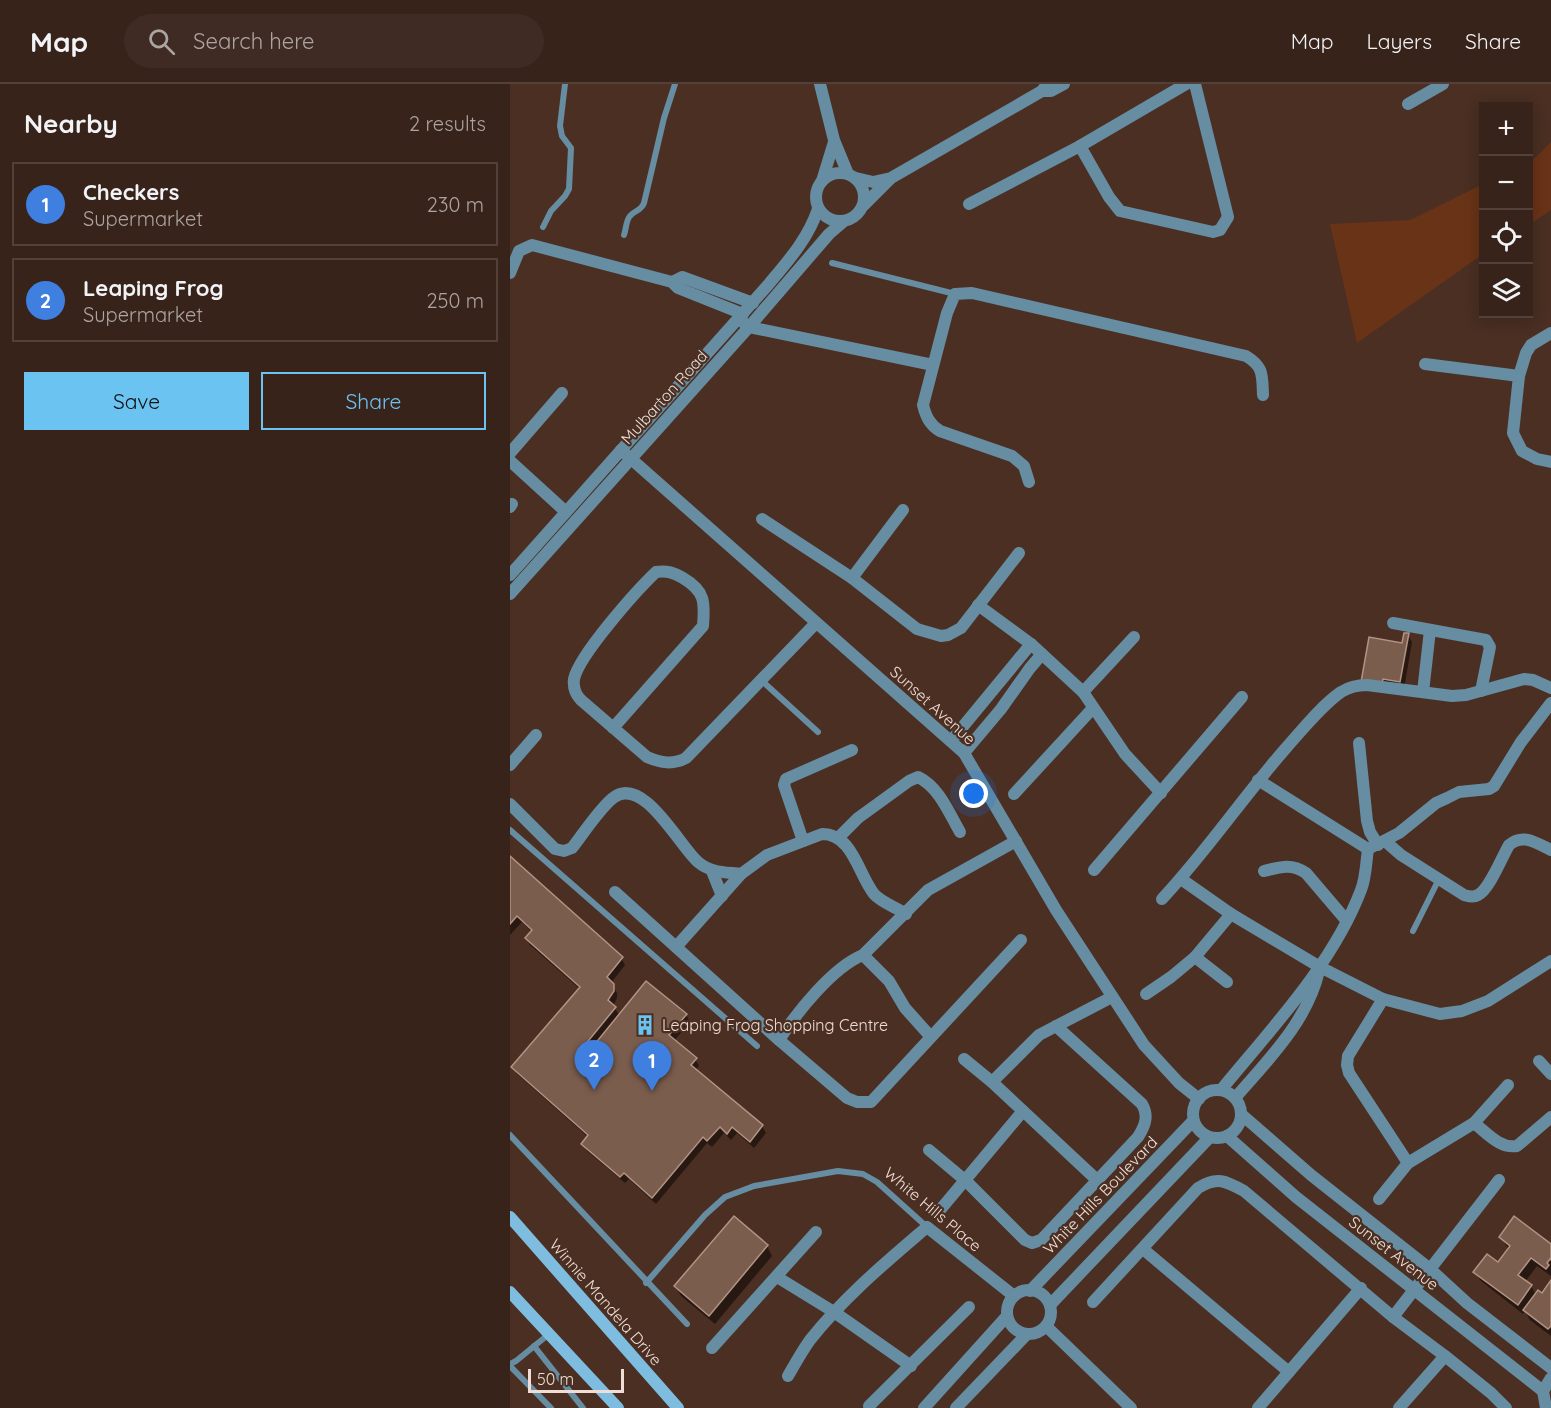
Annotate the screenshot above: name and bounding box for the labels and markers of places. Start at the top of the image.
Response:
building icon: Leaping Frog Shopping Centre [633,1013,657,1037]
place label: Leaping Frog Shopping Centre [662,1015,888,1035]
pin: 2 [574,1040,614,1090]
pin: 1 [632,1042,672,1091]

